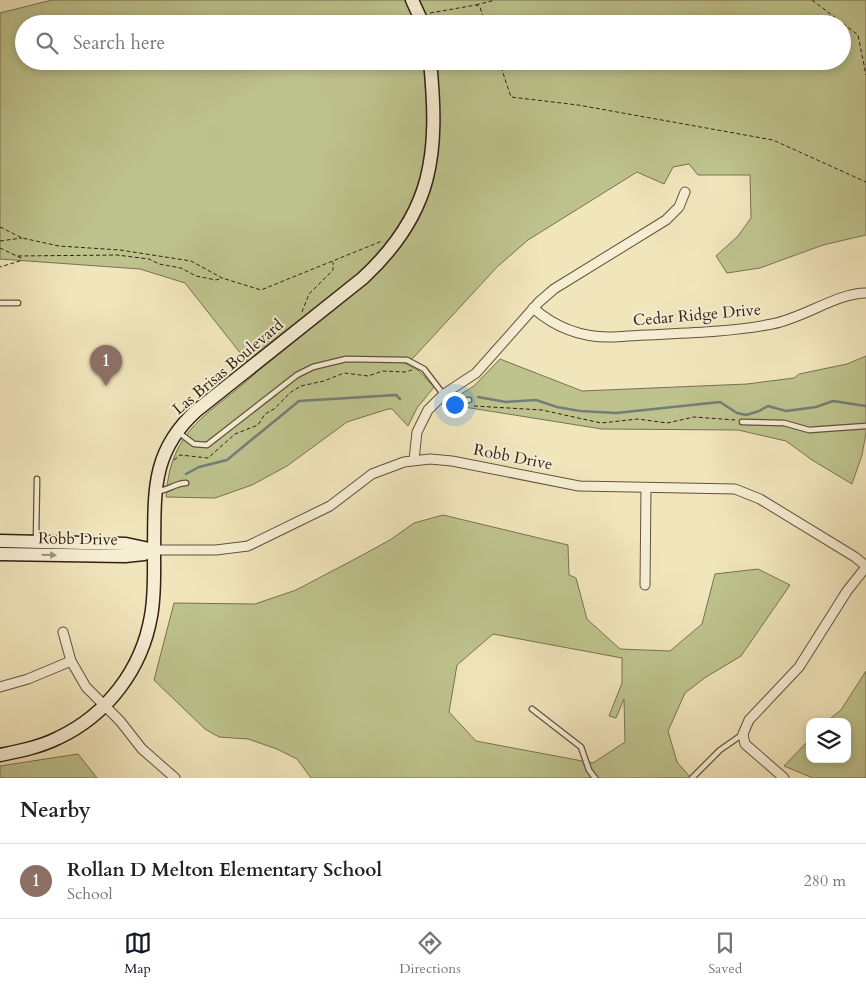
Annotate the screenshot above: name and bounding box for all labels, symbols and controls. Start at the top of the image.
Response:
search box [15,15,851,70]
icon: search [33,29,61,57]
text: Search here [73,30,165,56]
street label: Cedar Ridge Drive [632,298,762,332]
street label: Las Brisas Boulevard [168,314,288,420]
pin: 1 [90,345,122,386]
your location [442,392,468,418]
street label: Robb Drive [472,439,554,475]
street label: Robb Drive [38,527,118,551]
one-way arrow [41,551,57,559]
map controls [806,718,851,763]
button: layers [806,718,851,763]
text: Nearby [20,796,91,825]
text: Rollan D Melton Elementary School [67,857,382,883]
text: 1 [32,870,40,892]
text: 280 m [804,870,846,892]
text: School [67,883,112,905]
tab: Map [124,929,152,978]
tab: Directions [399,929,461,978]
tab: Saved [708,929,742,978]

